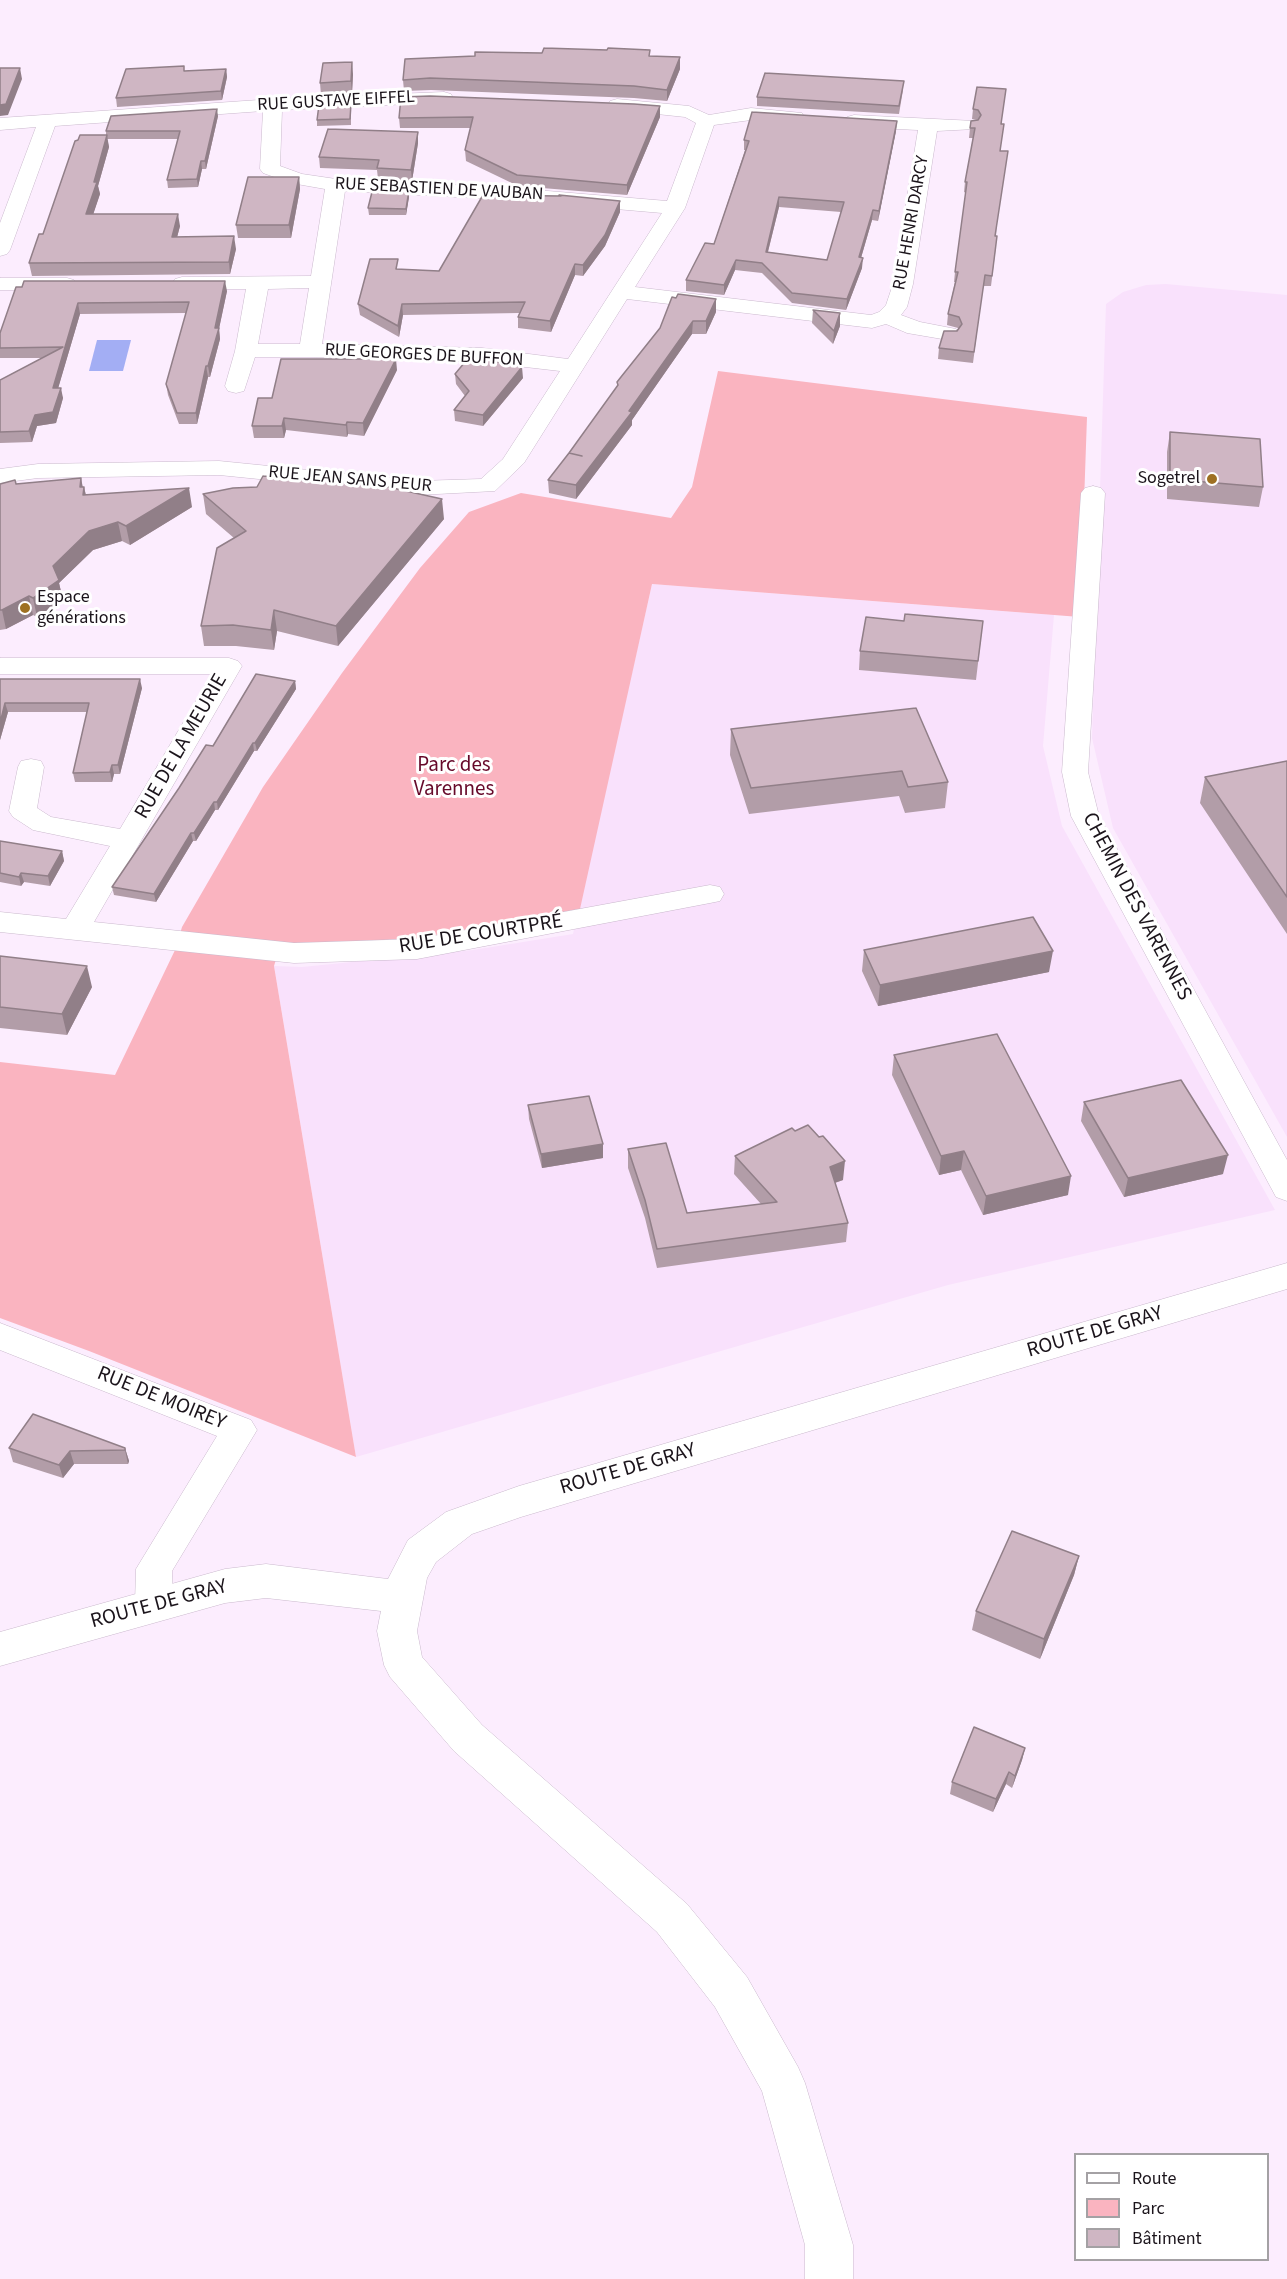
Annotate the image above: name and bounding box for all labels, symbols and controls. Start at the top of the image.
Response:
street label: RUE GUSTAVE EIFFEL [257,87,415,117]
street label: RUE HENRI DARCY [890,154,934,292]
street label: RUE SEBASTIEN DE VAUBAN [334,174,544,206]
street label: RUE GEORGES DE BUFFON [324,340,524,372]
street label: RUE JEAN SANS PEUR [267,462,433,498]
place label: Sogetrel [1137,468,1200,490]
marker: Sogetrel [1205,472,1219,486]
place label: Espace générations [37,587,126,630]
marker: Espace générations [18,601,32,615]
street label: RUE DE LA MEURIE [130,670,234,824]
park label: Parc des Varennes [414,753,494,803]
street label: CHEMIN DES VARENNES [1076,809,1196,1005]
street label: RUE DE COURTPRÉ [397,910,565,960]
street label: ROUTE DE GRAY [1024,1302,1166,1364]
street label: RUE DE MOIREY [93,1362,229,1436]
street label: ROUTE DE GRAY [557,1439,699,1501]
street label: ROUTE DE GRAY [88,1575,230,1635]
legend [1074,2153,1269,2261]
text: Route [1132,2166,1176,2191]
text: Parc [1132,2196,1165,2221]
text: Bâtiment [1132,2226,1202,2251]

